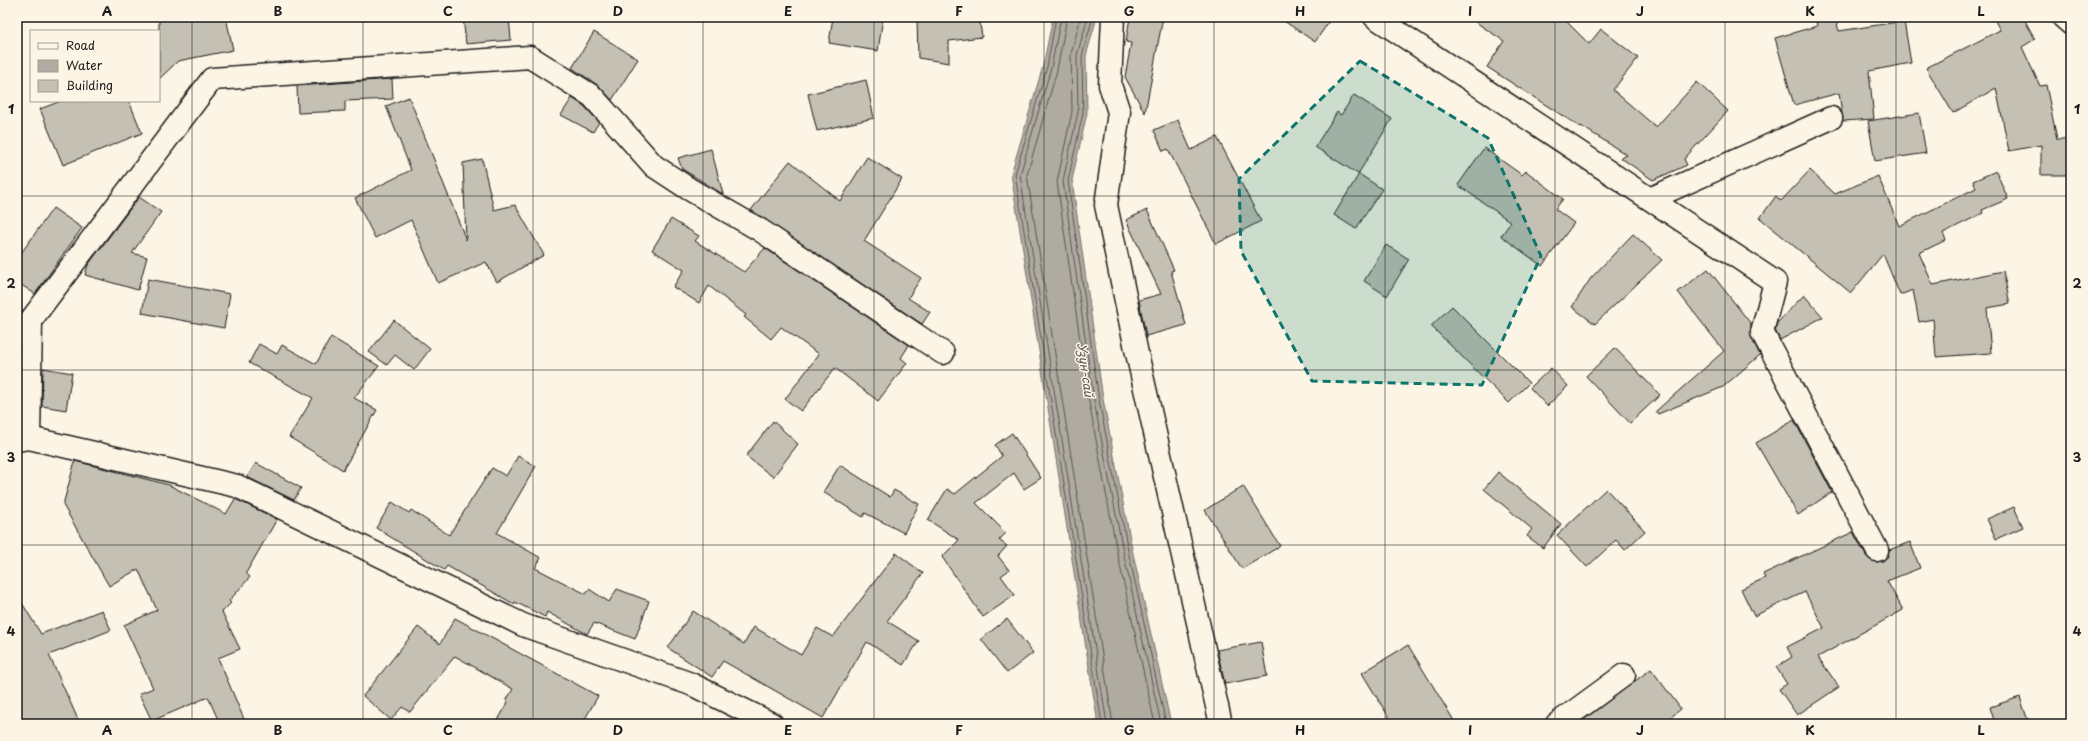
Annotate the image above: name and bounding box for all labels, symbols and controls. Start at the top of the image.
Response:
text: A [102,1,112,20]
text: B [274,1,283,20]
text: C [443,1,453,20]
text: D [613,1,623,20]
text: E [784,1,792,20]
text: F [955,1,963,20]
text: G [1124,1,1134,20]
text: H [1295,1,1305,20]
text: I [1468,1,1472,20]
text: J [1636,1,1644,20]
text: K [1805,1,1815,20]
text: L [1977,1,1985,20]
legend [30,30,160,102]
text: Road [66,36,95,54]
text: Water [66,56,103,74]
text: Building [66,76,113,94]
text: 1 [8,99,14,118]
text: 1 [2074,99,2080,118]
text: 2 [6,273,16,292]
text: 2 [2072,273,2082,292]
water label: Узун-сай [1073,342,1099,400]
text: 3 [7,447,16,466]
text: 3 [2073,447,2082,466]
text: 4 [7,621,16,640]
text: 4 [2073,621,2082,640]
text: A [102,720,112,739]
text: B [274,720,283,739]
text: C [443,720,453,739]
text: D [613,720,623,739]
text: E [784,720,792,739]
text: F [955,720,963,739]
text: G [1124,720,1134,739]
text: H [1295,720,1305,739]
text: I [1468,720,1472,739]
text: J [1636,720,1644,739]
text: K [1805,720,1815,739]
text: L [1977,720,1985,739]

